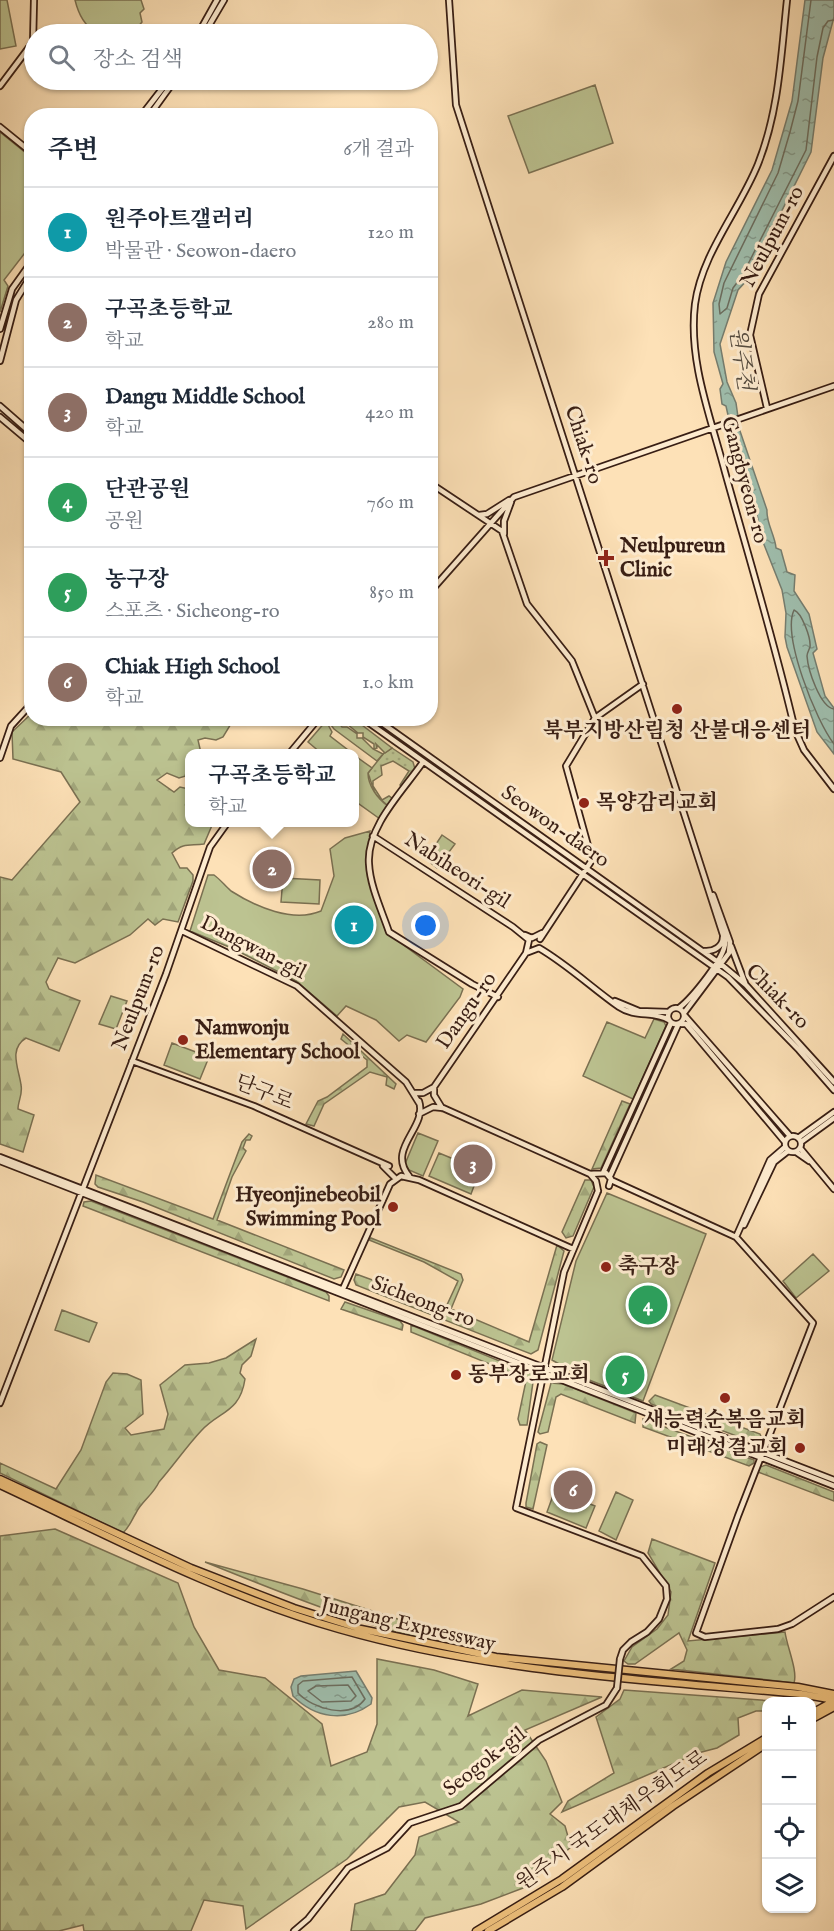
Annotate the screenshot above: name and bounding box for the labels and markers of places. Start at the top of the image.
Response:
place label: Neulpureun Clinic [619,533,726,584]
marker: Neulpureun Clinic [597,549,615,567]
marker: 북부지방산림청 산불대응센터 [670,702,684,716]
place label: 북부지방산림청 산불대응센터 [543,718,811,745]
place label: 목양감리교회 [596,790,718,817]
marker: 목양감리교회 [577,796,591,810]
pin: 2 [252,846,292,892]
pin: 1 [334,902,374,948]
place label: Namwonju Elementary School [194,1015,361,1066]
marker: Namwonju Elementary School [176,1033,190,1047]
pin: 3 [454,1142,492,1186]
place label: Hyeonjinebeobil Swimming Pool [235,1182,382,1233]
marker: Hyeonjinebeobil Swimming Pool [386,1200,400,1214]
place label: 축구장 [618,1254,680,1281]
marker: 축구장 [599,1260,613,1274]
pin: 4 [628,1282,668,1328]
pin: 5 [606,1352,644,1398]
place label: 동부장로교회 [468,1362,590,1389]
marker: 동부장로교회 [449,1368,463,1382]
marker: 새능력순복음교회 [718,1391,732,1405]
place label: 새능력순복음교회 [644,1407,806,1434]
place label: 미래성결교회 [666,1435,788,1462]
marker: 미래성결교회 [793,1441,807,1455]
pin: 6 [554,1468,592,1512]

